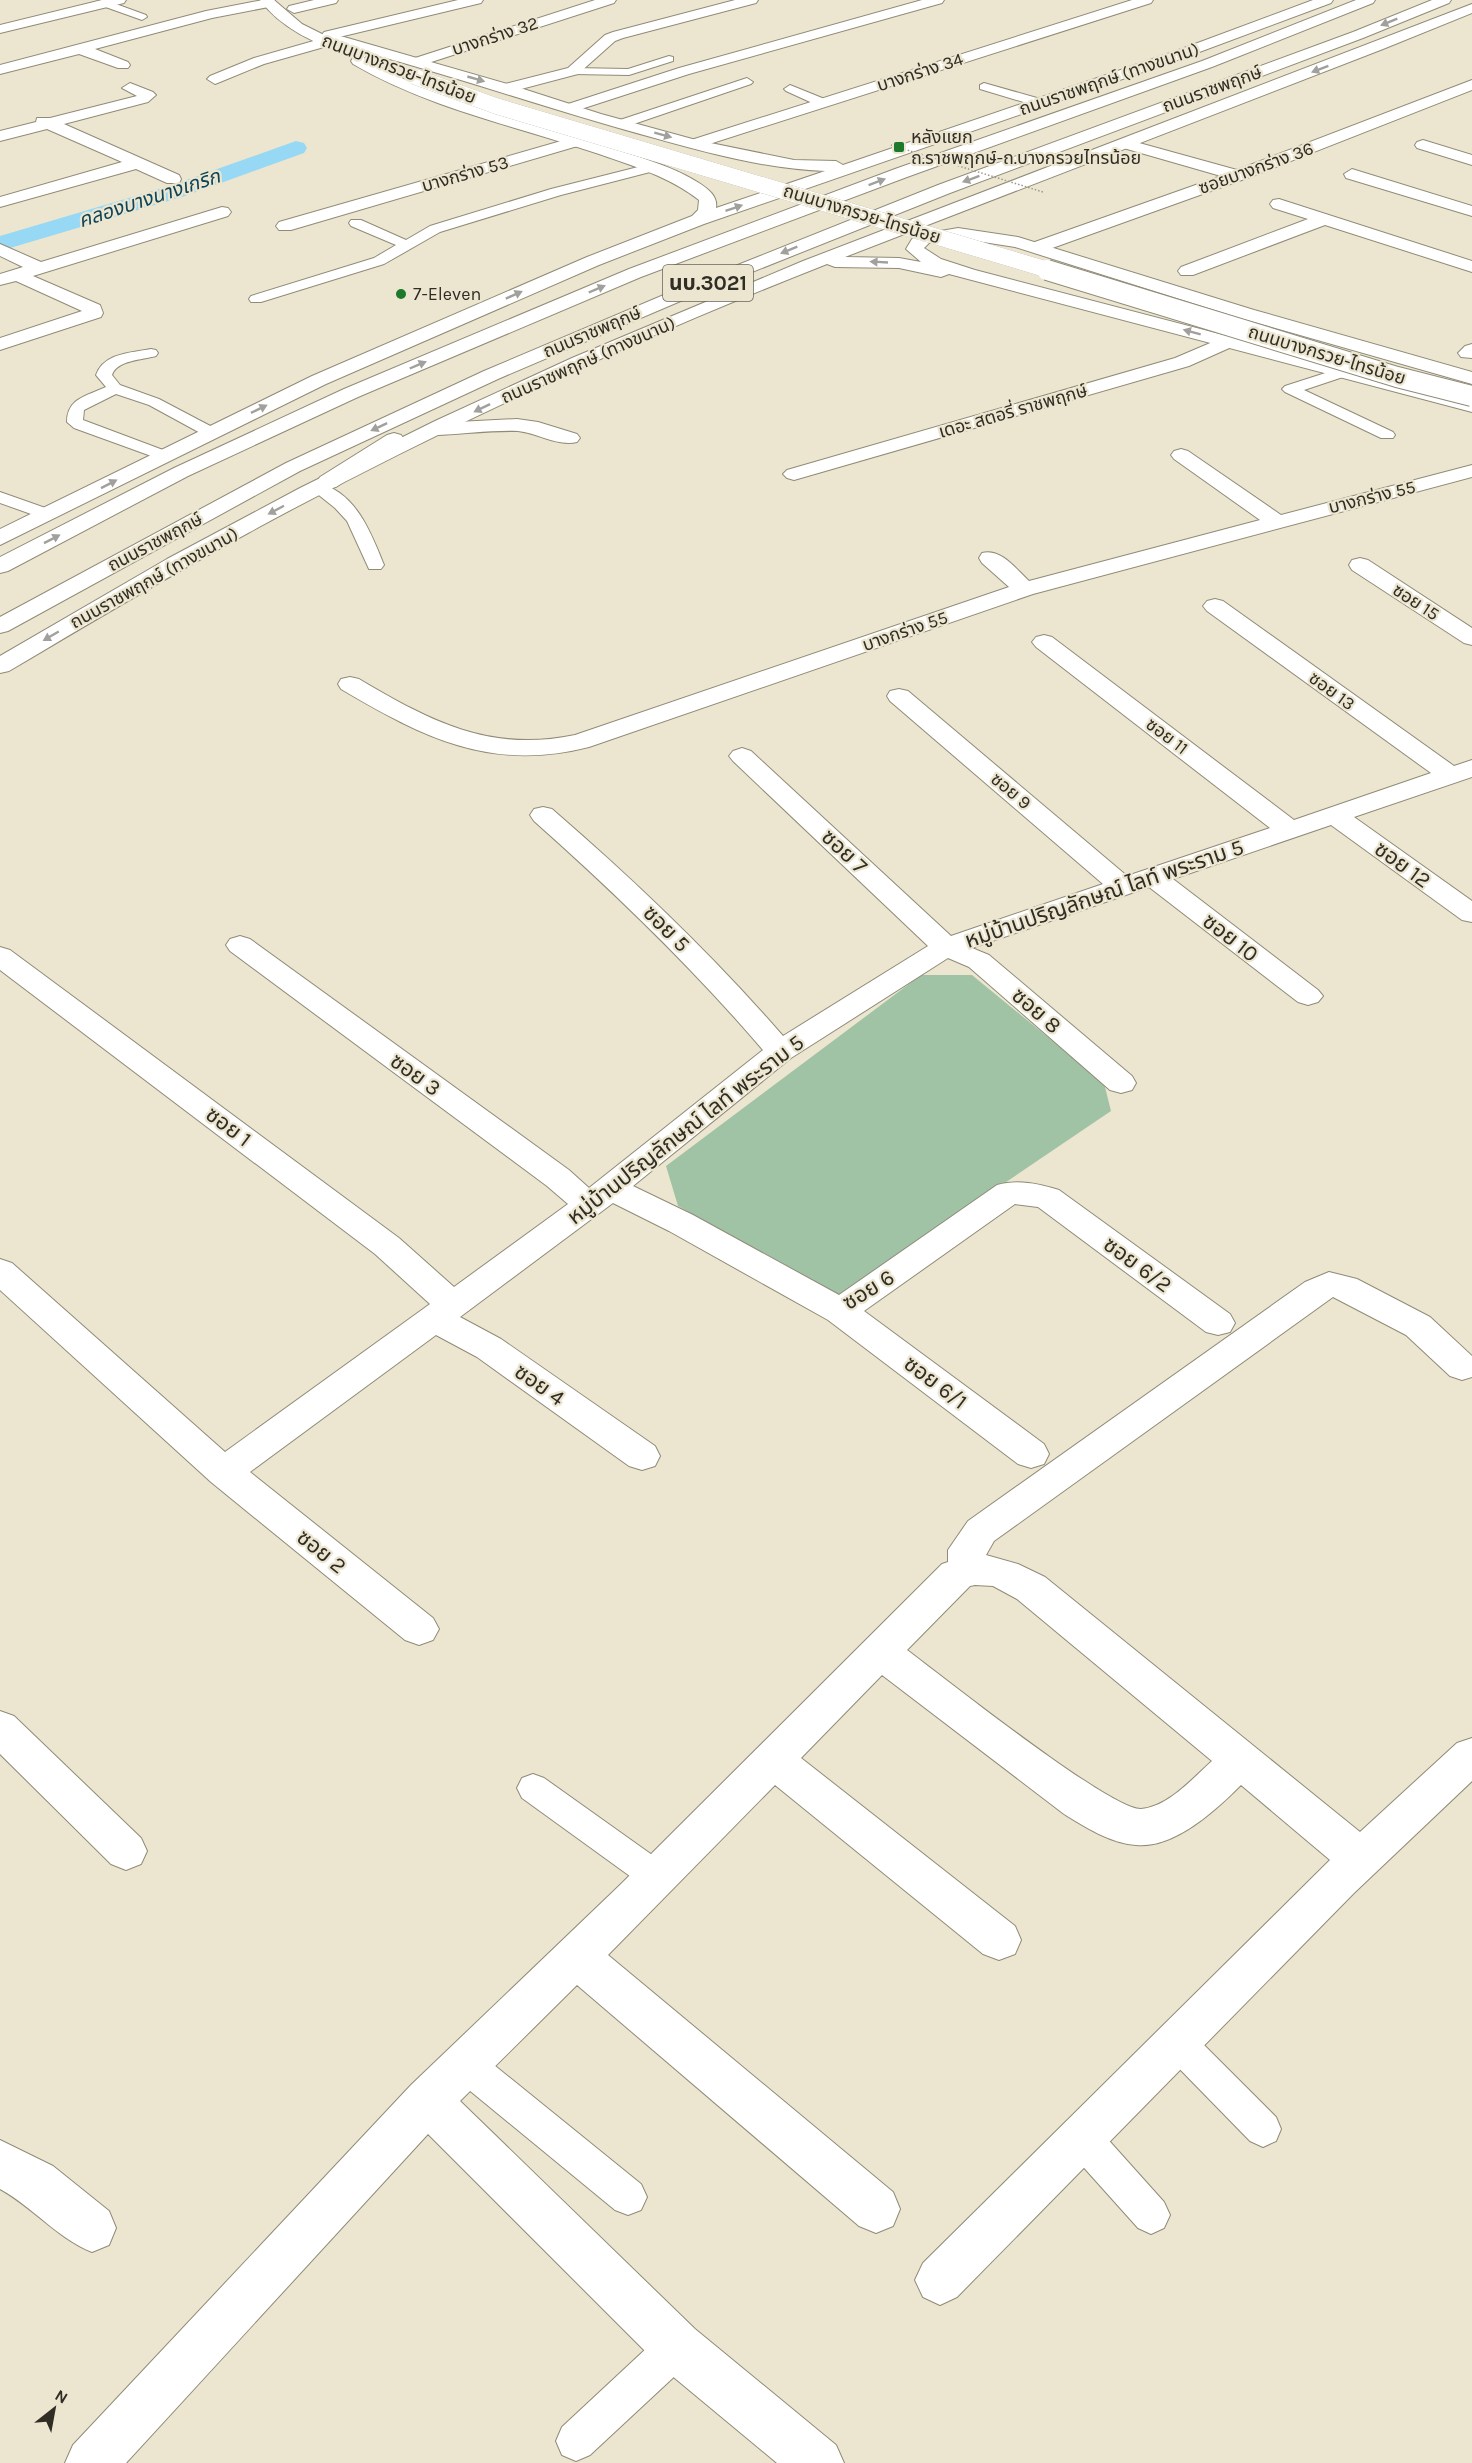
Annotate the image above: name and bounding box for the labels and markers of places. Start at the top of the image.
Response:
place label: หลังแยก ถ.ราชพฤกษ์-ถ.บางกรวยไทรน้อย [911,126,1141,169]
marker: หลังแยก ถ.ราชพฤกษ์-ถ.บางกรวยไทรน้อย [892,140,906,154]
place label: 7-Eleven [413,283,481,305]
marker: 7-Eleven [394,287,408,301]

